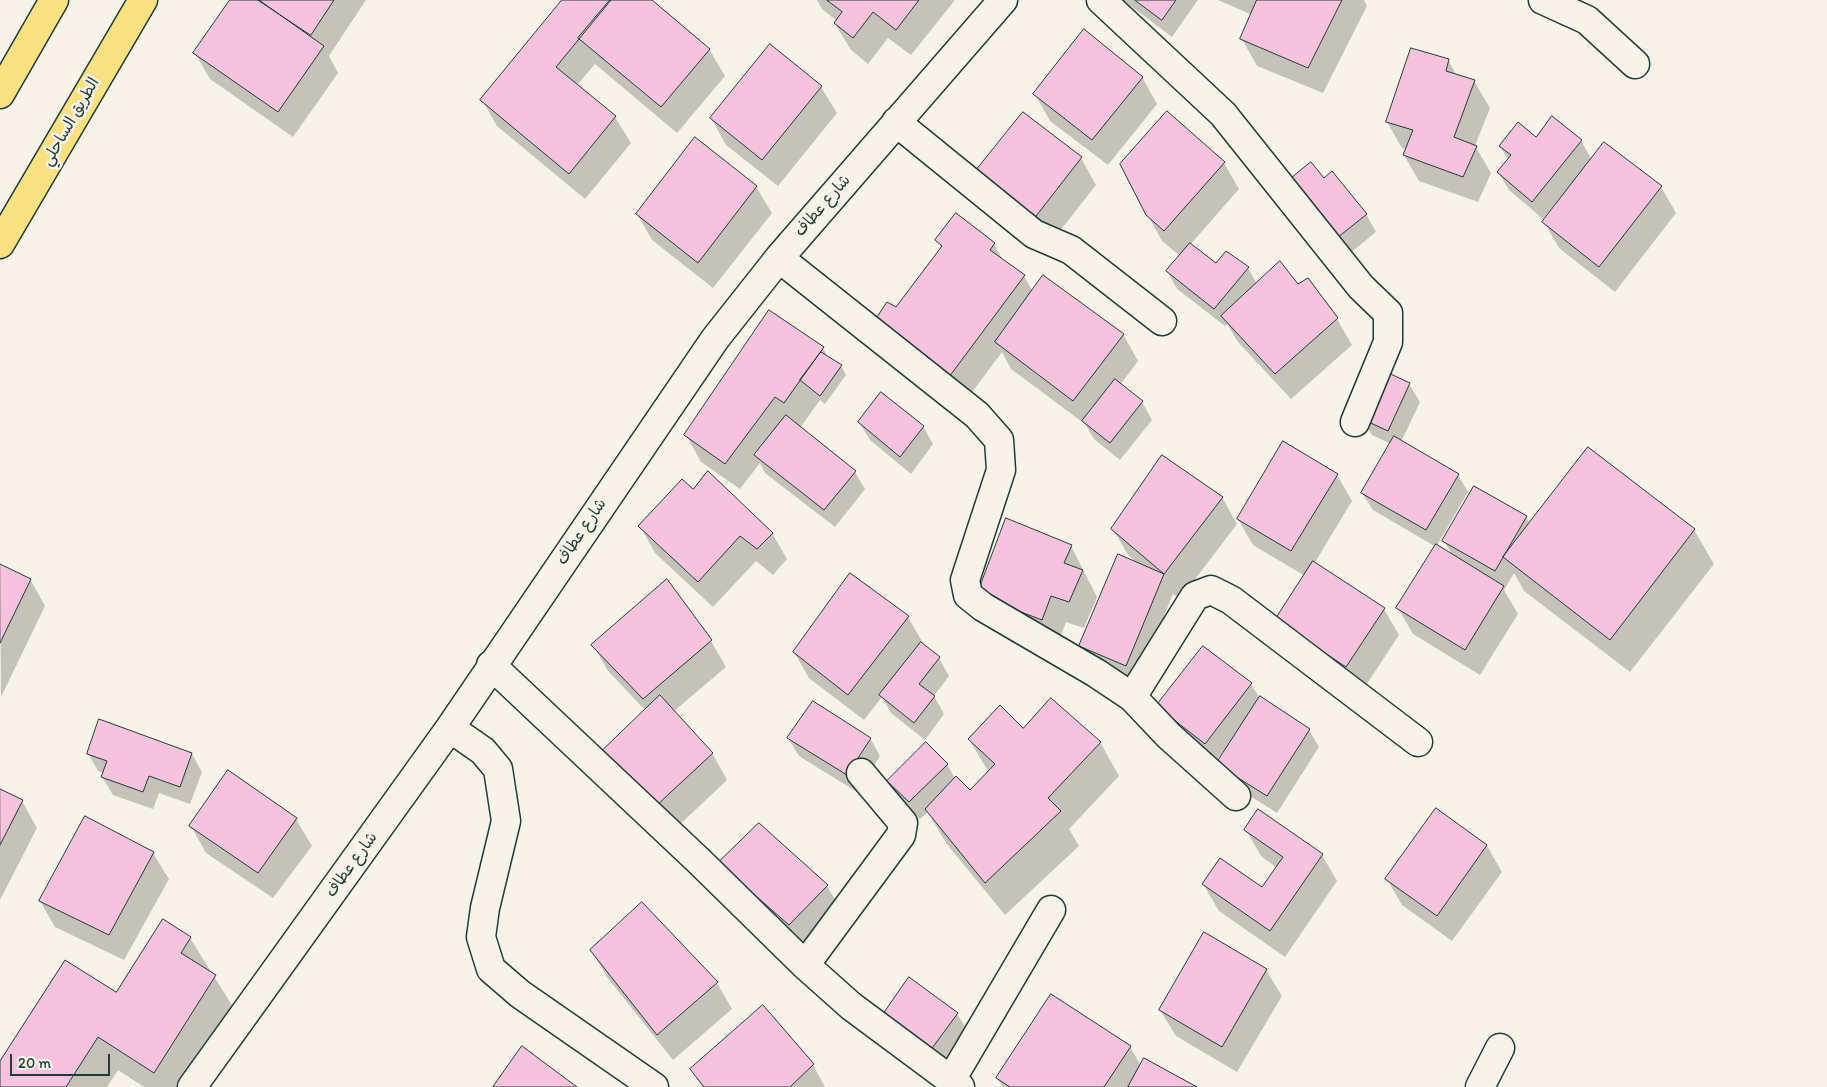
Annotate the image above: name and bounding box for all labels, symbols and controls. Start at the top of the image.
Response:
street label: الطريق الساحلي [38,75,104,169]
street label: شارع عطاف [791,171,855,241]
street label: شارع عطاف [553,495,611,569]
street label: شارع عطاف [322,829,382,901]
scale bar [12,1044,112,1076]
text: 20 m [18,1054,51,1072]

